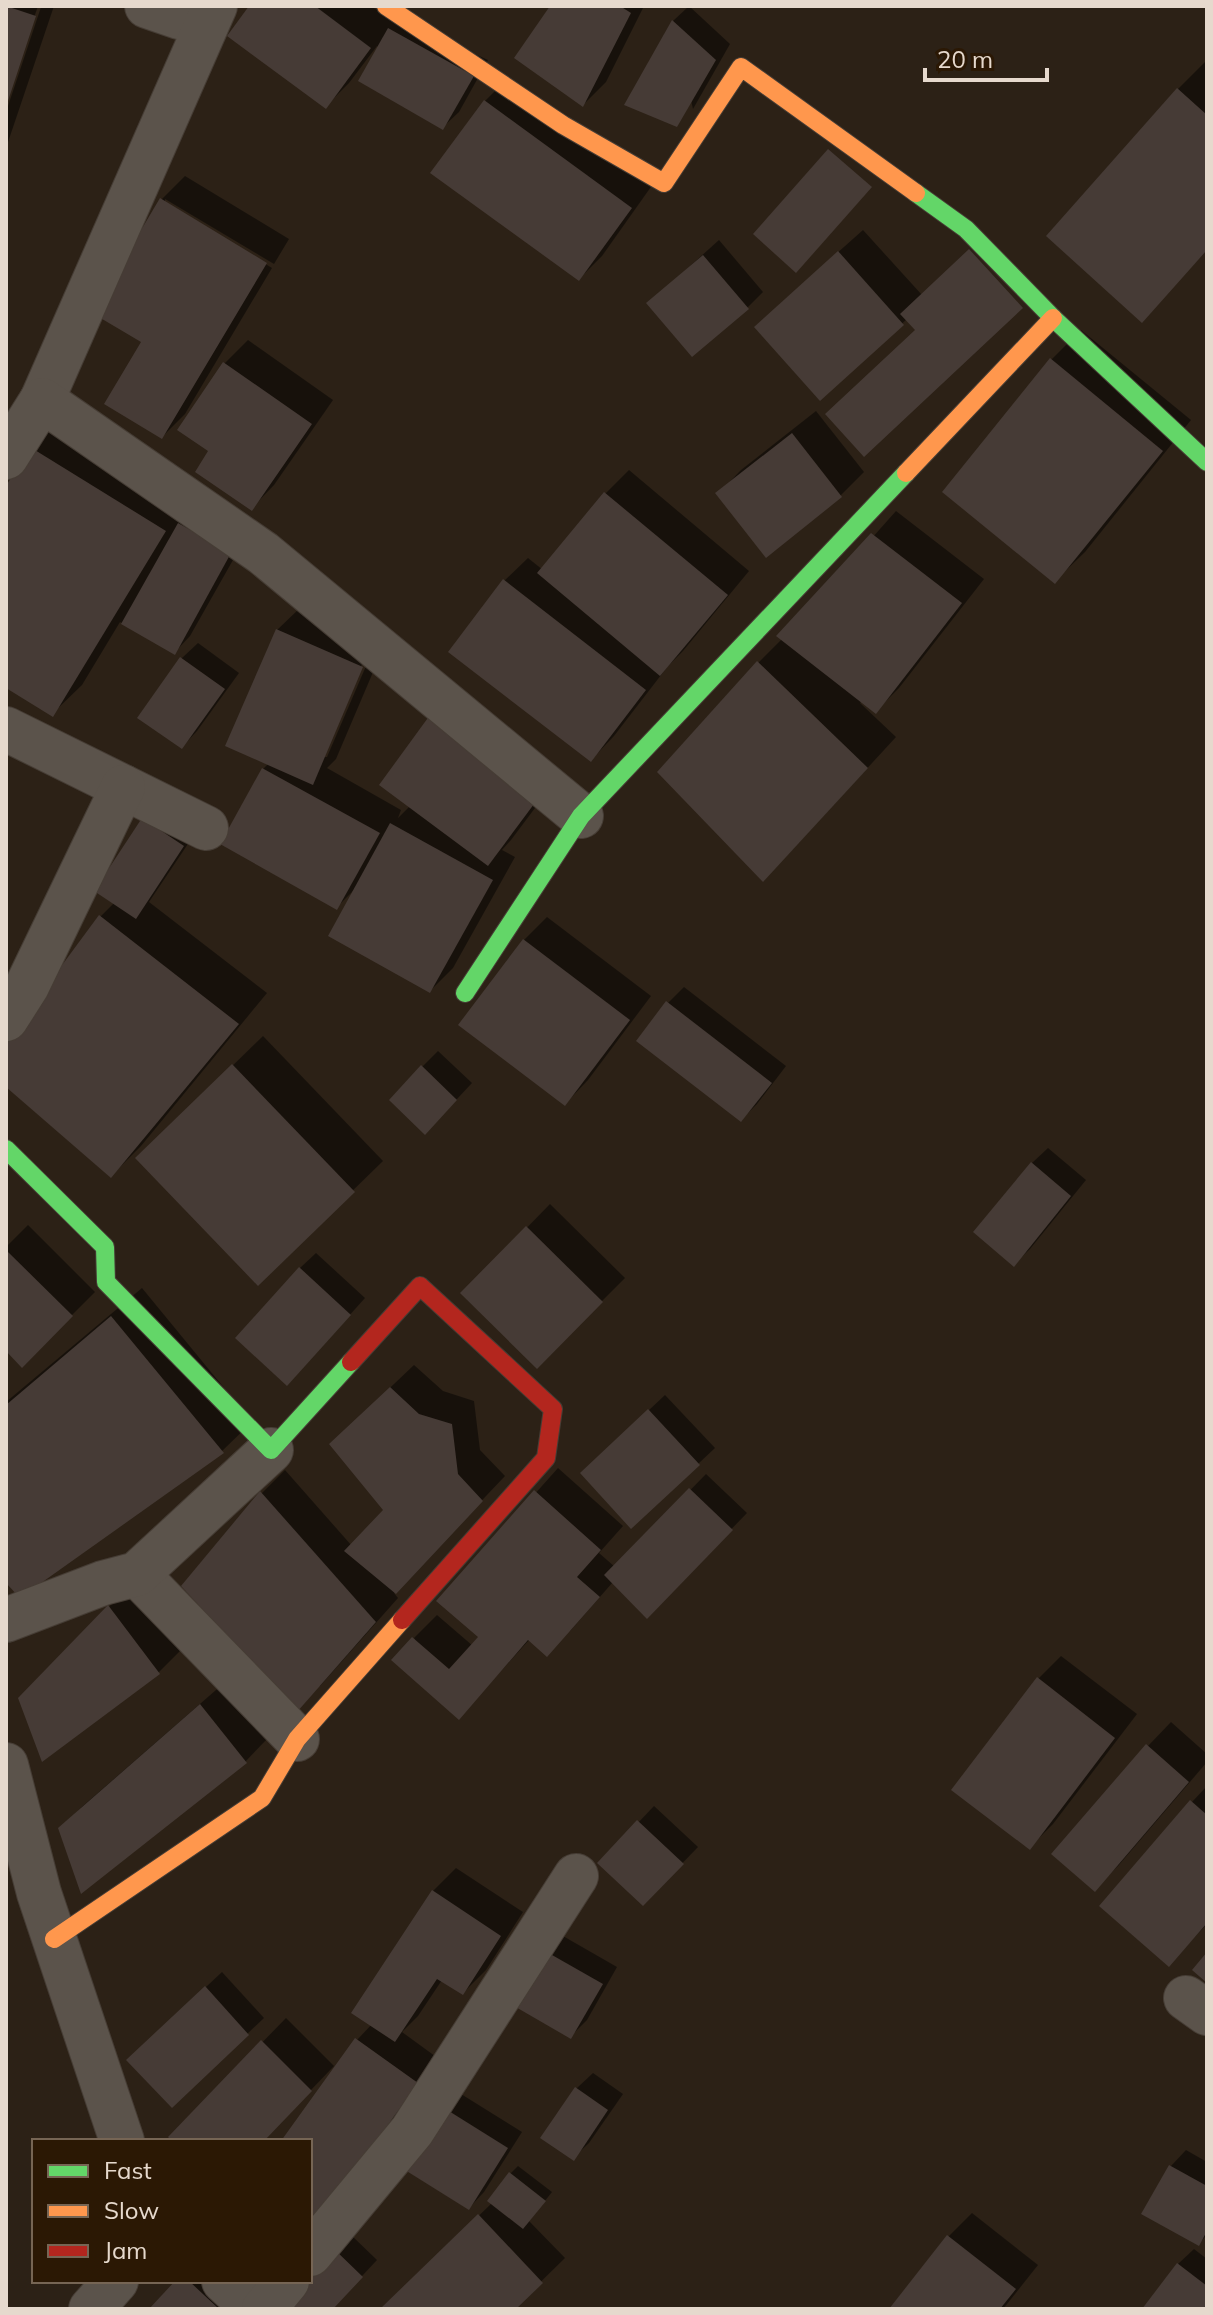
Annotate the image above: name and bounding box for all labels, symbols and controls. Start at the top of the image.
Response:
scale bar [925,32,1047,82]
text: 20 m [937,44,993,74]
legend [32,2139,312,2283]
text: Fast [104,2155,152,2185]
text: Slow [104,2195,159,2225]
text: Jam [104,2235,147,2265]

